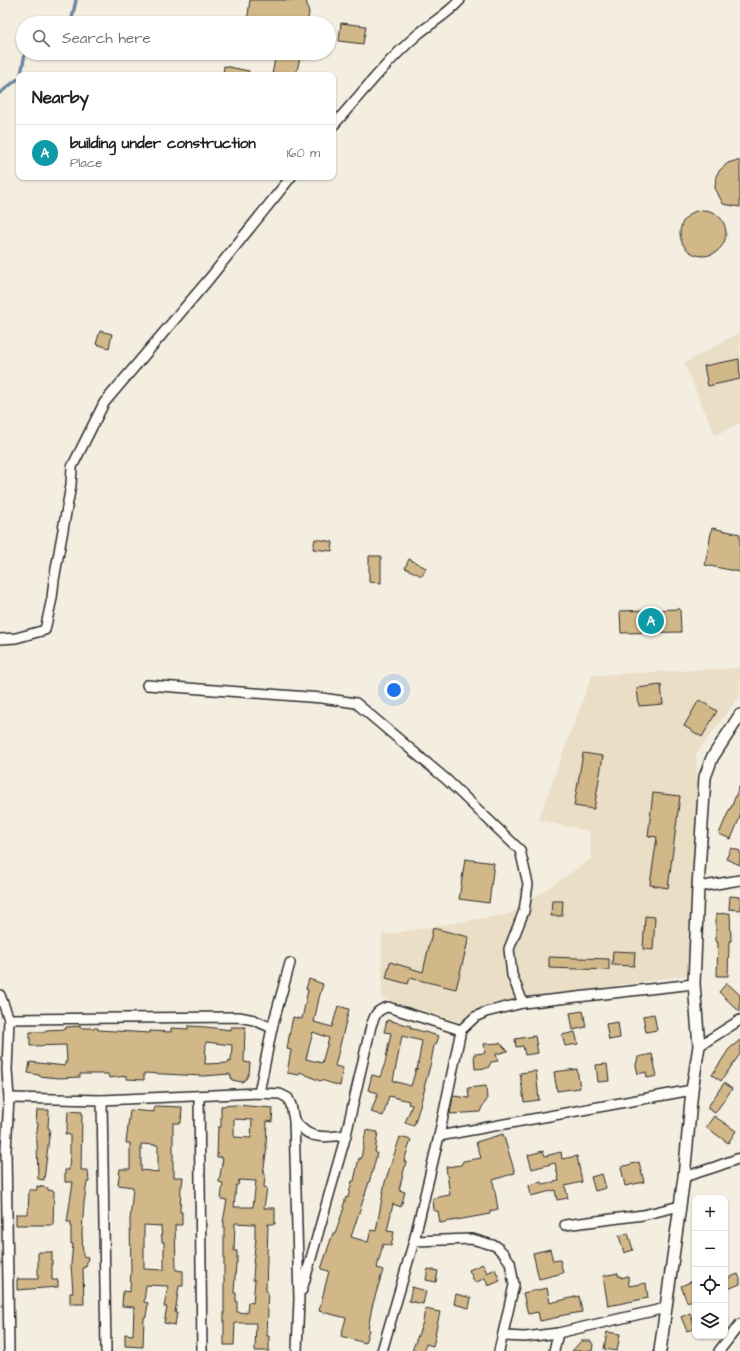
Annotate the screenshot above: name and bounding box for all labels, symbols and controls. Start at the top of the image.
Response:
search box [16,16,336,60]
icon: search [30,27,52,49]
text: Search here [62,28,151,49]
text: Nearby [32,86,89,110]
text: building under construction [70,133,256,154]
text: A [41,144,49,162]
text: 160 m [287,144,320,162]
text: Place [70,154,102,172]
pin: A [638,606,664,636]
your location [384,680,404,700]
map controls [692,1195,728,1339]
button: + [692,1195,728,1231]
button: − [692,1231,728,1267]
button: locate [692,1267,728,1303]
button: layers [692,1303,728,1339]

